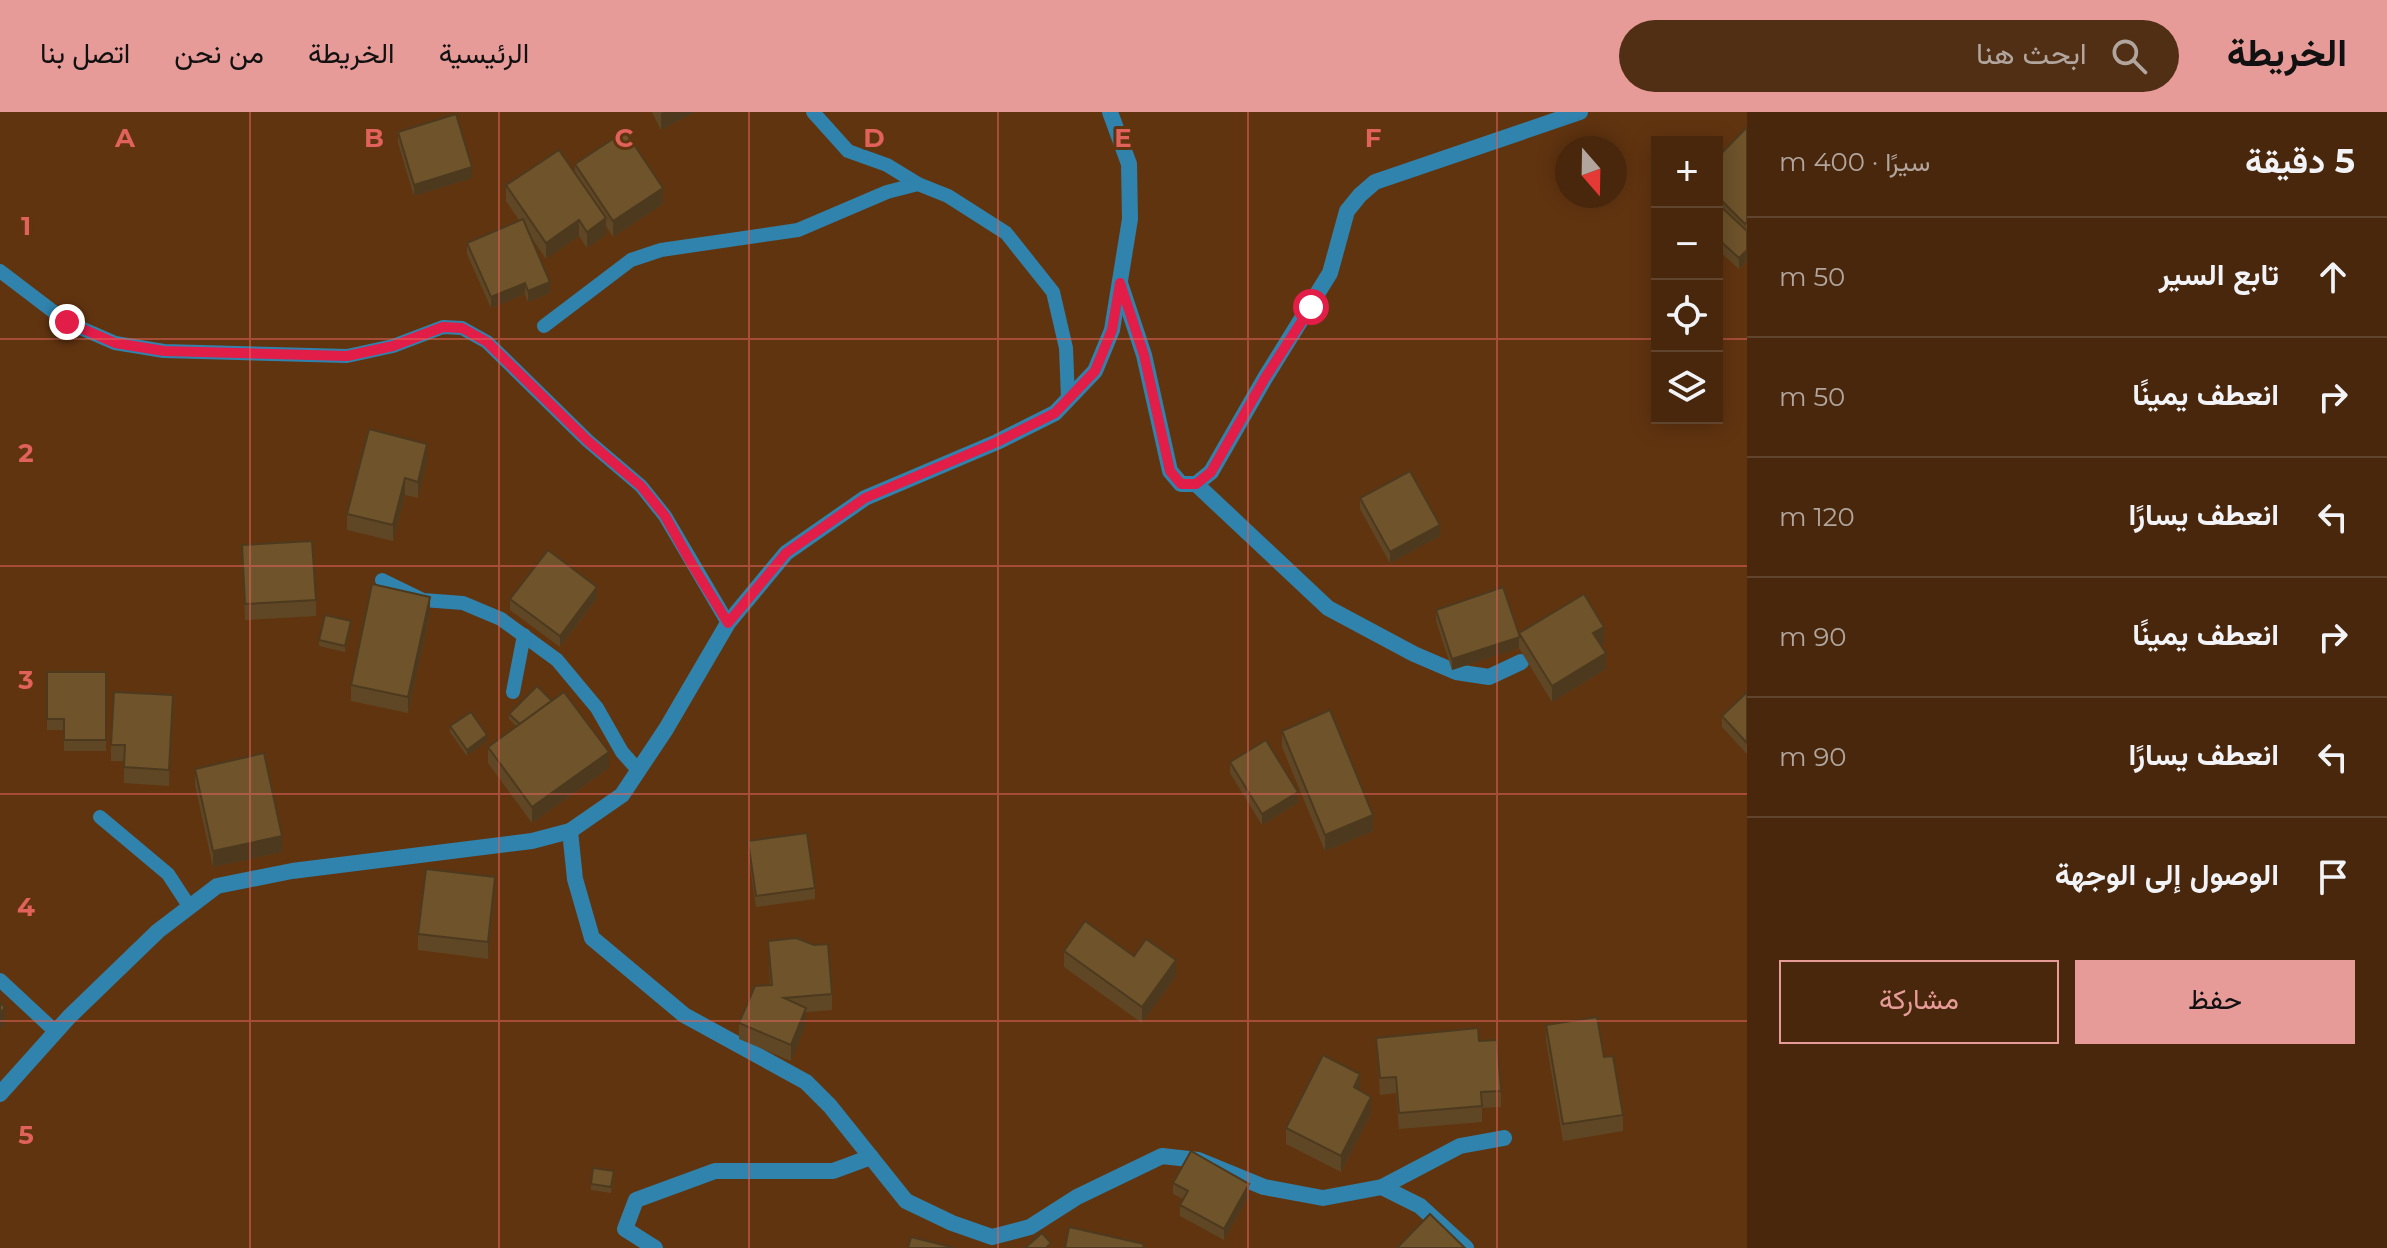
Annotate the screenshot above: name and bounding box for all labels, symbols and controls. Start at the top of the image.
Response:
search box [1619,20,2179,92]
text: الخريطة [2227,29,2347,76]
icon: search [2107,34,2151,78]
text: ابحث هنا [1976,35,2087,72]
text: اتصل بنا [40,36,130,70]
text: من نحن [174,36,264,70]
text: الخريطة [308,36,395,70]
text: الرئيسية [439,36,529,70]
text: A [114,122,136,154]
text: B [364,122,384,154]
text: C [615,122,634,154]
text: D [863,122,885,154]
text: E [1114,122,1132,154]
text: F [1365,122,1381,154]
north arrow [1555,136,1627,208]
map controls [1651,136,1723,424]
button: + [1651,136,1723,208]
text: 5 دقيقة [2245,140,2355,182]
text: سيرًا · 400 m [1779,146,1930,178]
button: − [1651,208,1723,280]
text: 1 [21,210,31,242]
icon: ahead [2311,255,2355,299]
text: تابع السير [2159,256,2279,293]
text: 50 m [1779,261,1845,293]
button: locate [1651,280,1723,352]
route start [1293,289,1329,325]
route end [49,304,85,340]
button: layers [1651,352,1723,424]
icon: right [2311,375,2355,419]
text: انعطف يمينًا [2132,376,2279,413]
text: 50 m [1779,381,1845,413]
text: 2 [18,437,34,469]
icon: left [2311,495,2355,539]
text: انعطف يسارًا [2129,496,2279,533]
text: 120 m [1779,501,1855,533]
icon: right [2311,615,2355,659]
text: انعطف يمينًا [2132,616,2279,653]
text: 90 m [1779,621,1846,653]
text: 3 [17,664,34,696]
icon: left [2311,735,2355,779]
text: انعطف يسارًا [2129,736,2279,773]
text: 90 m [1779,741,1846,773]
icon: arrive [2311,855,2355,899]
text: الوصول إلى الوجهة [2055,856,2279,893]
text: 4 [17,891,35,923]
button: مشاركة [1779,960,2059,1044]
button: حفظ [2075,960,2355,1044]
text: 5 [18,1119,34,1151]

